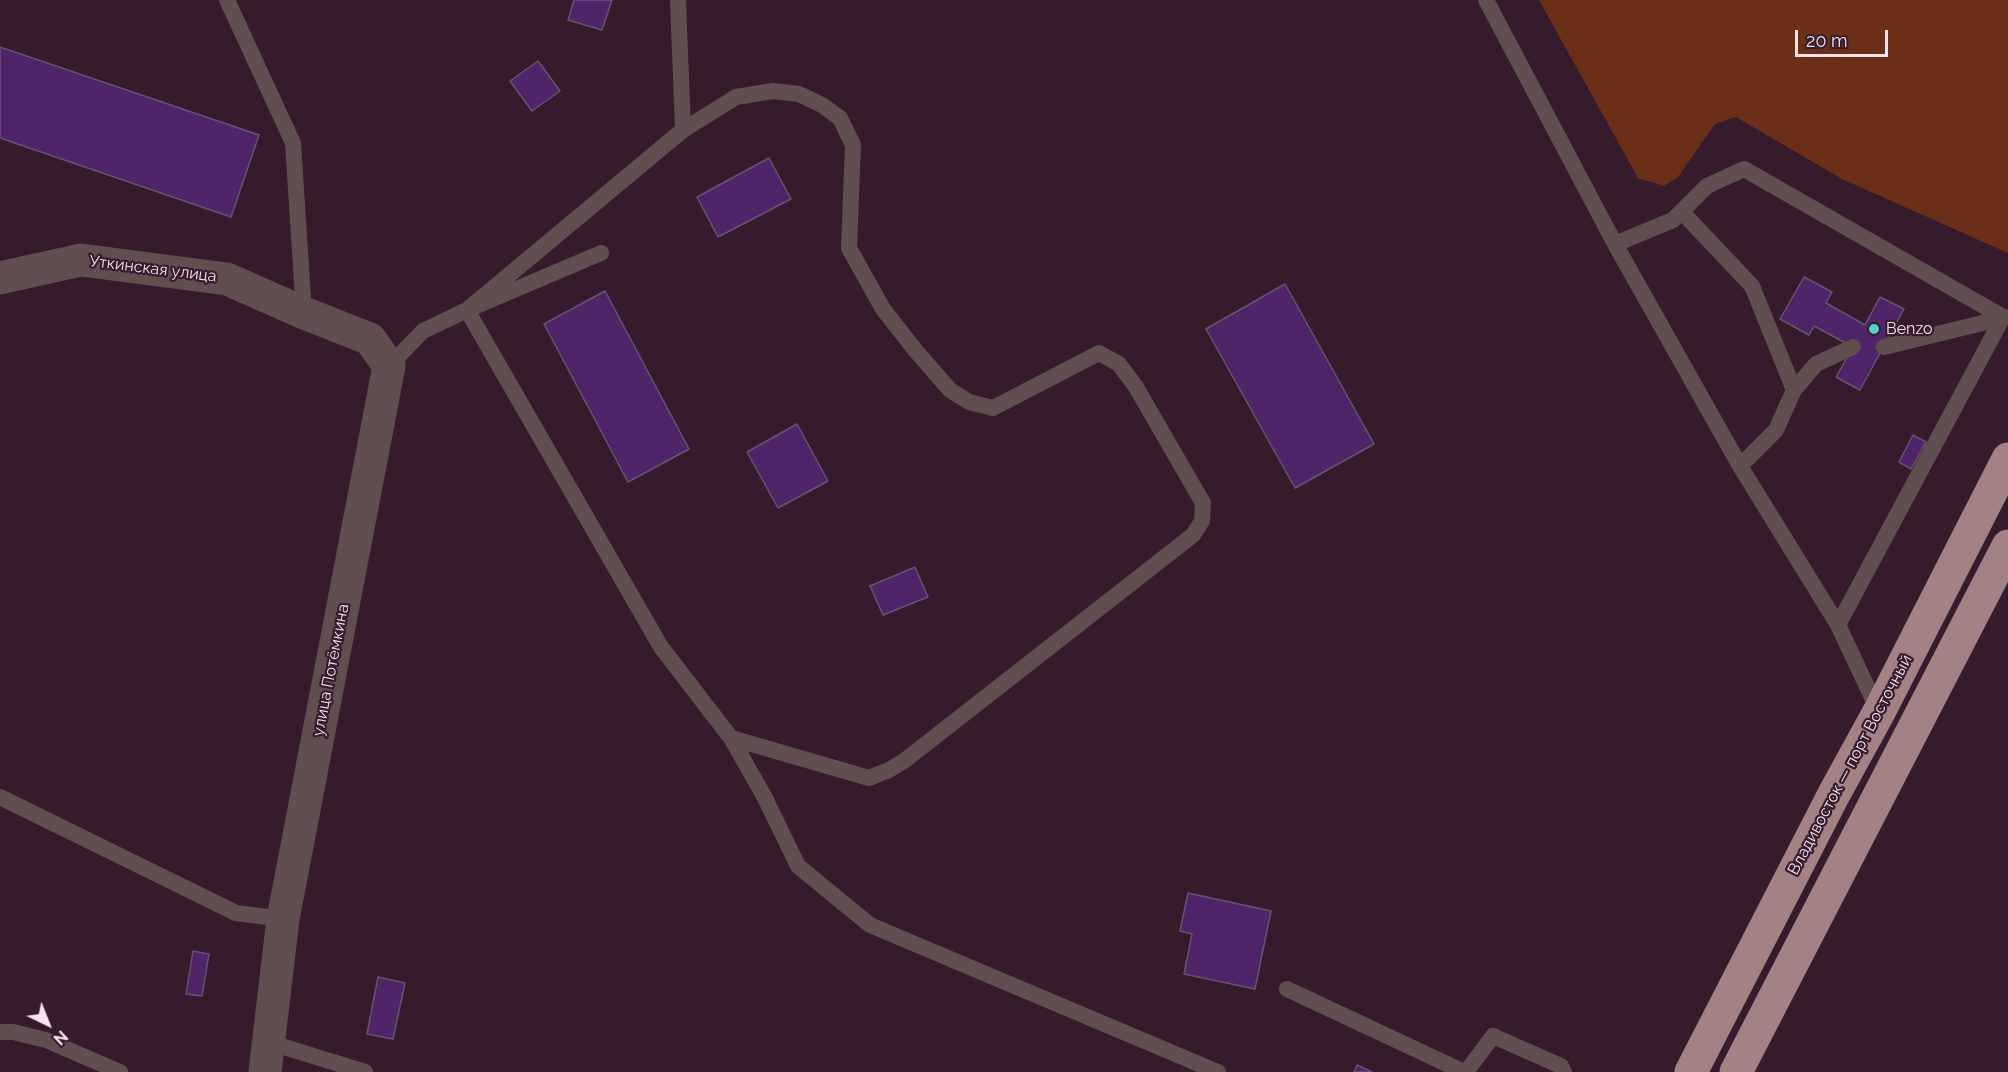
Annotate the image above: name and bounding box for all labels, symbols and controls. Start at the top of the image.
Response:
scale bar [1798,18,1891,56]
text: 20 m [1806,30,1848,51]
street label: Уткинская улица [88,252,218,286]
place label: Benzo [1886,319,1933,339]
marker: Benzo [1867,322,1881,336]
street label: улица Потёмкина [309,602,353,738]
street label: Владивосток — порт Восточный [1784,652,1916,878]
north arrow [18,994,78,1054]
text: N [50,1026,72,1049]

